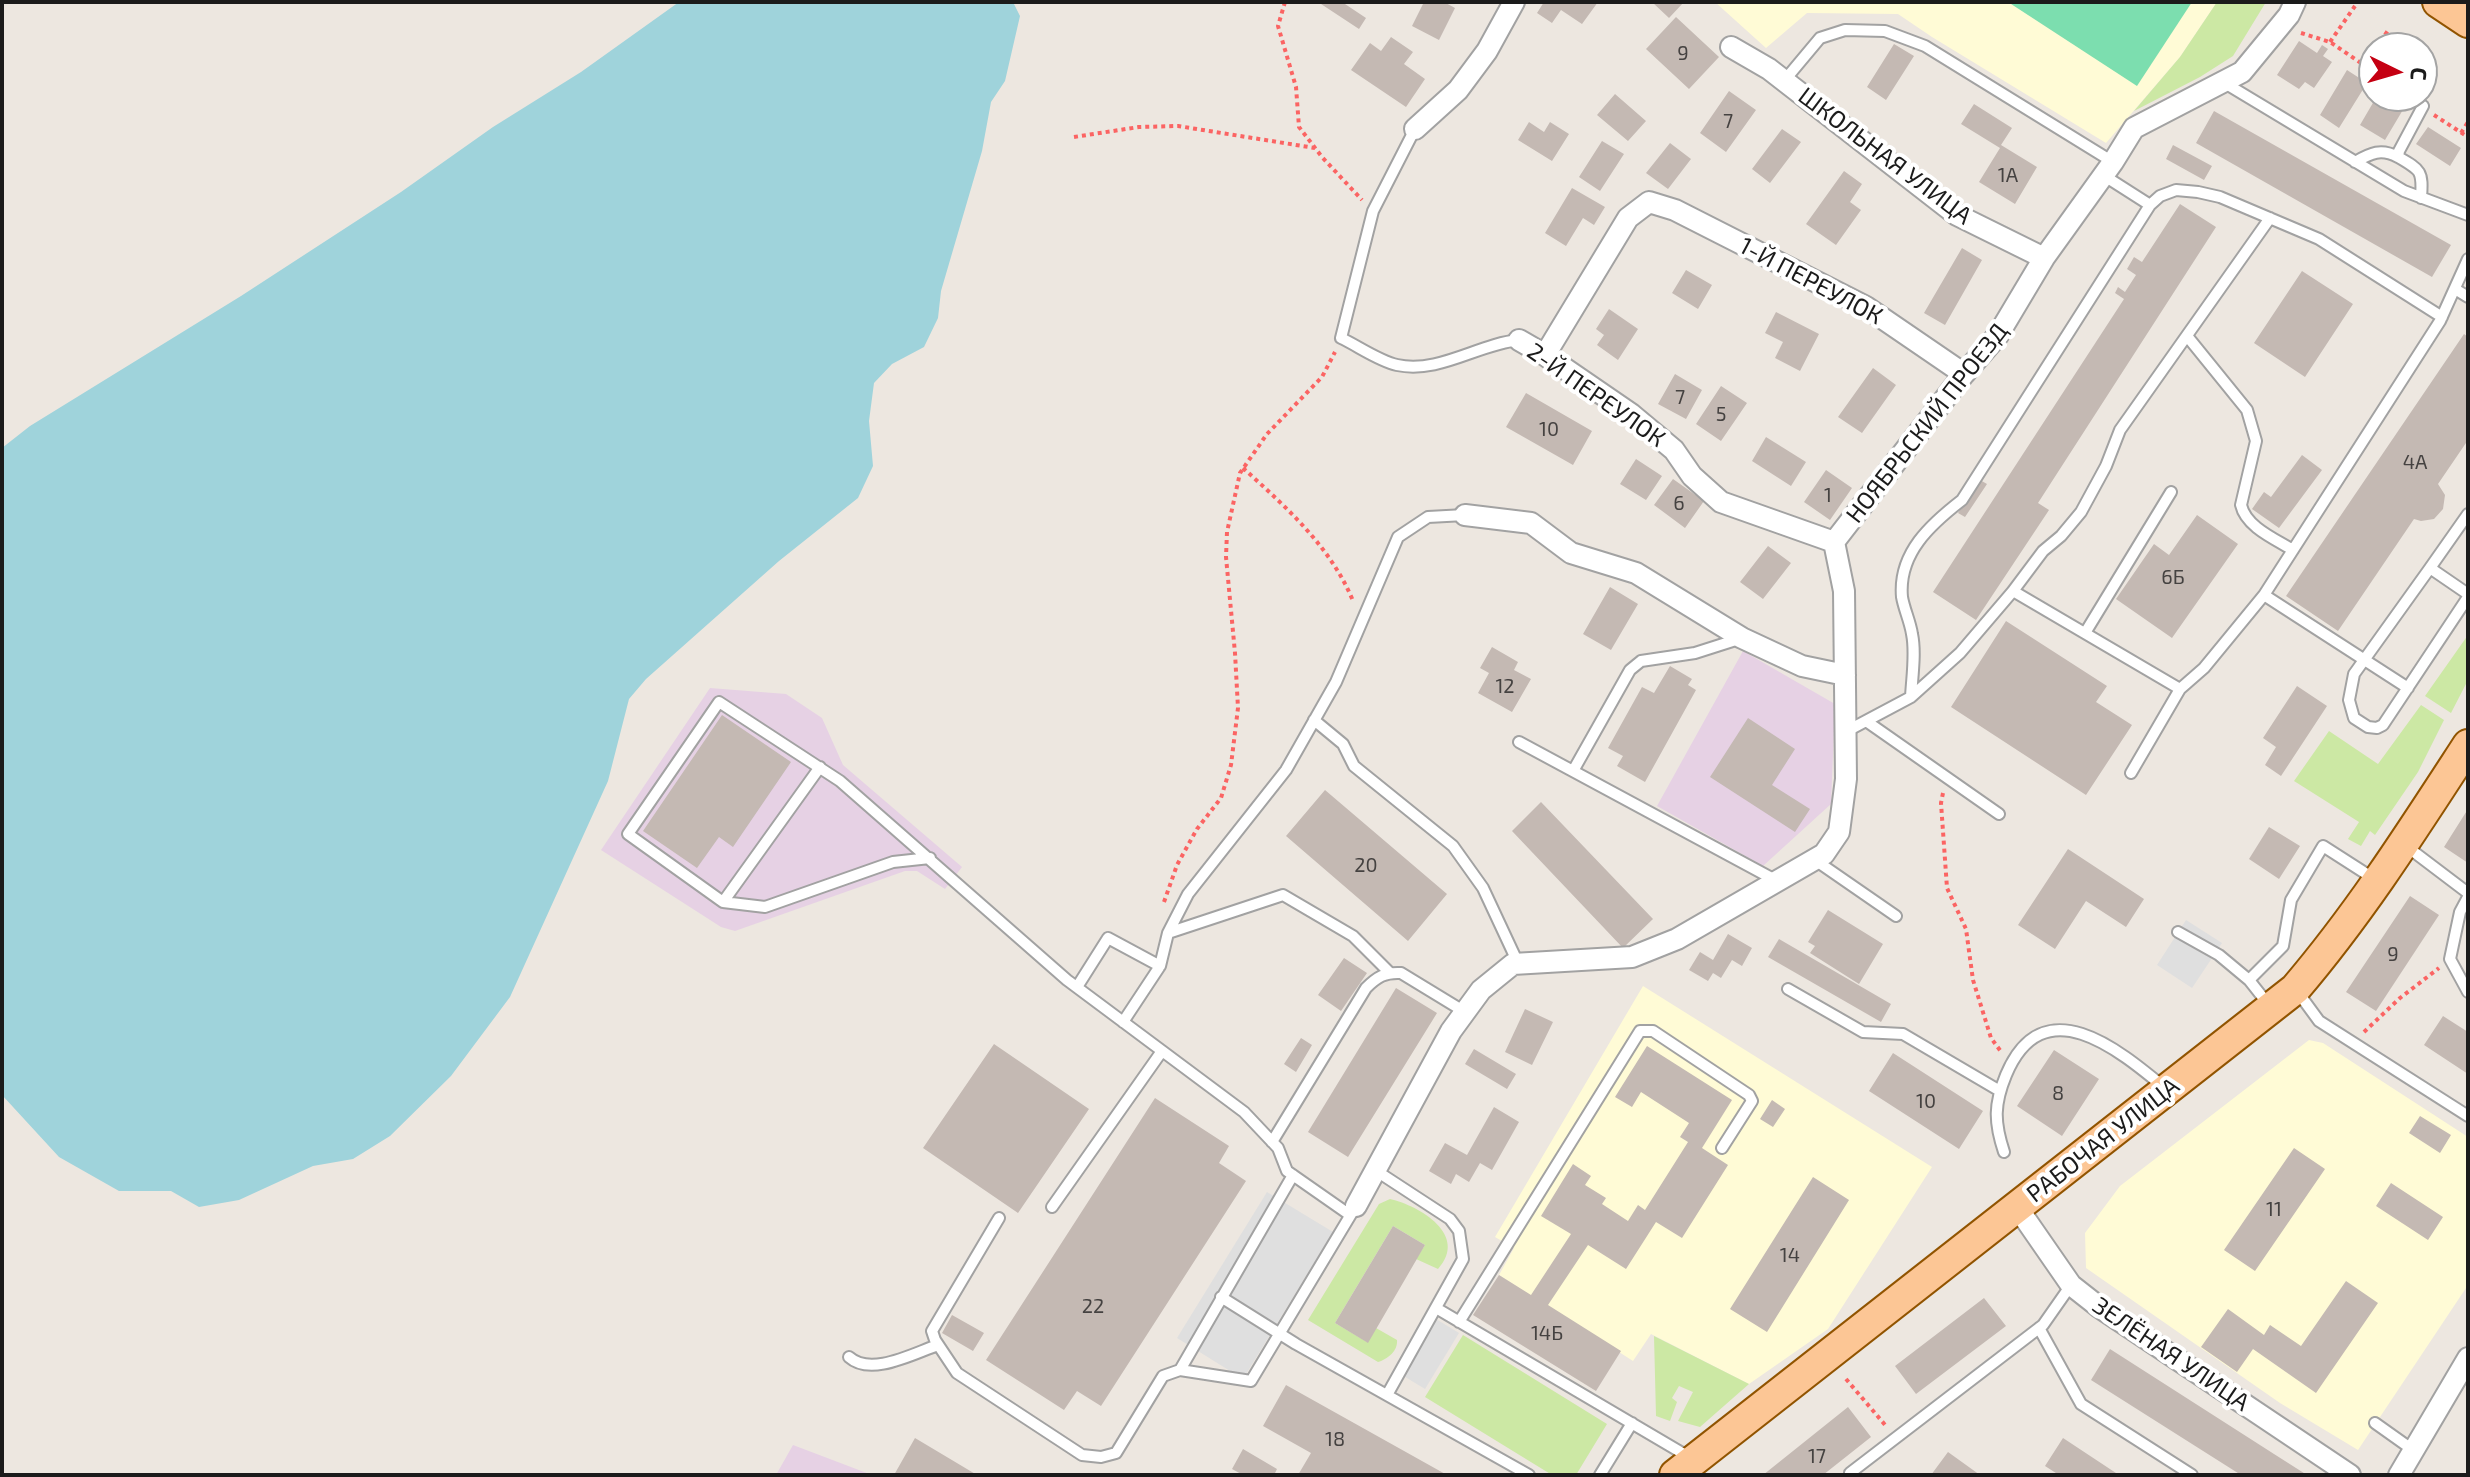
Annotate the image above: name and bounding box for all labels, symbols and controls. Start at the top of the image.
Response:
north arrow [2358,32,2438,112]
house number: 9 [1677,41,1689,65]
text: С [2406,66,2433,81]
street label: ШКОЛЬНАЯ УЛИЦА [1793,81,1977,231]
house number: 7 [1723,109,1733,133]
house number: 1А [1998,163,2018,187]
street label: 1-Й ПЕРЕУЛОК [1735,231,1887,331]
street label: НОЯБРЬСКИЙ ПРОЕЗД [1840,317,2014,529]
street label: 2-Й ПЕРЕУЛОК [1521,337,1671,453]
house number: 7 [1675,385,1685,409]
house number: 5 [1716,402,1726,426]
house number: 10 [1539,417,1559,441]
house number: 4А [2403,450,2427,474]
house number: 1 [1824,483,1832,507]
house number: 6 [1673,491,1685,515]
house number: 6Б [2161,565,2185,589]
house number: 12 [1495,674,1515,698]
house number: 20 [1354,853,1378,877]
house number: 9 [2387,942,2399,966]
street label: РАБОЧАЯ УЛИЦА [2021,1071,2185,1209]
house number: 8 [2052,1081,2064,1105]
house number: 10 [1916,1089,1936,1113]
house number: 11 [2266,1197,2282,1221]
house number: 14 [1780,1243,1800,1267]
street label: ЗЕЛЁНАЯ УЛИЦА [2087,1291,2255,1417]
house number: 22 [1082,1294,1104,1318]
house number: 14Б [1531,1321,1563,1345]
house number: 18 [1325,1427,1345,1451]
house number: 17 [1808,1444,1826,1468]

